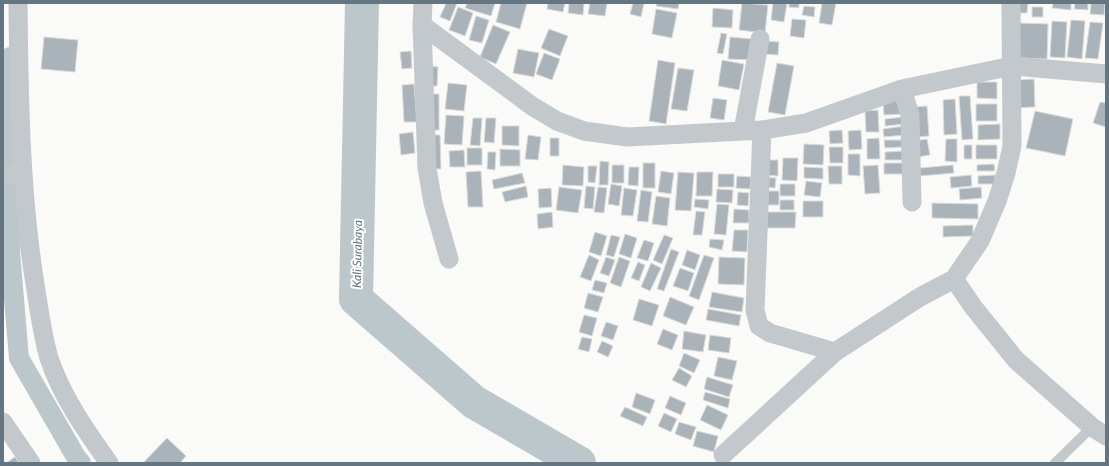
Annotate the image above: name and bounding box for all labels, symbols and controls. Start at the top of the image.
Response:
water label: Kali Surabaya [349,220,365,288]

